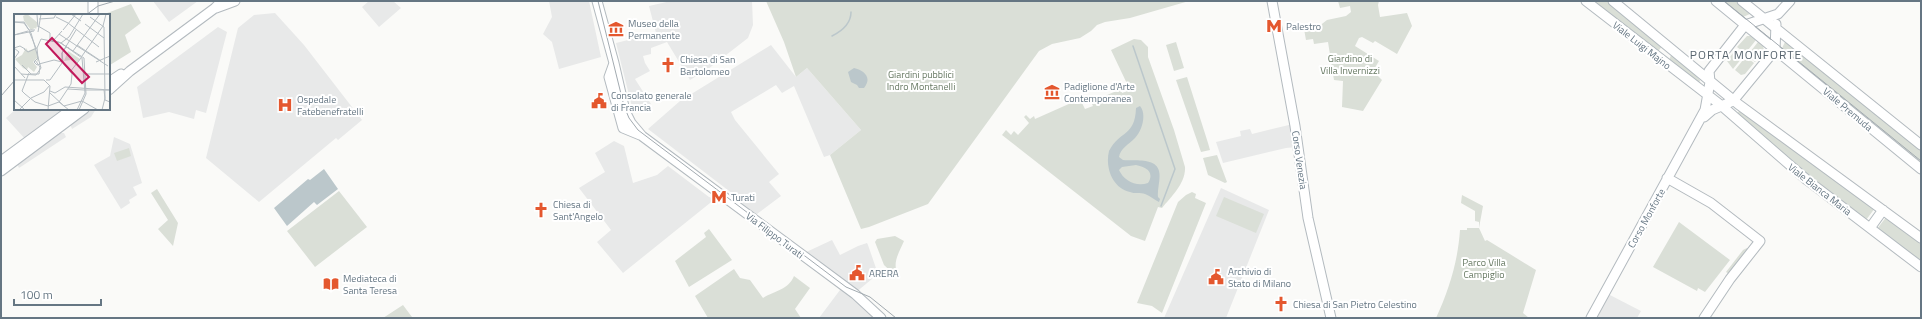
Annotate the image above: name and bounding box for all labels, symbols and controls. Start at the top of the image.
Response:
inset map [14,14,110,110]
place label: Museo della Permanente [628,16,680,43]
metro station icon: Palestro [1265,17,1283,35]
street label: Viale Luigi Majno [1609,18,1674,73]
place label: Palestro [1286,19,1321,34]
museum icon: Museo della Permanente [607,20,625,38]
district label: PORTA MONFORTE [1690,45,1802,64]
park label: Giardino di Villa Invernizzi [1320,51,1380,78]
place label: Chiesa di San Bartolomeo [680,52,735,79]
church icon: Chiesa di San Bartolomeo [659,56,677,74]
park label: Giardini pubblici Indro Montanelli [887,67,955,94]
place label: Padiglione d'Arte Contemporanea [1064,79,1135,106]
museum icon: Padiglione d'Arte Contemporanea [1043,83,1061,101]
street label: Viale Premuda [1820,84,1876,135]
place label: Consolato generale di Francia [611,88,692,115]
place label: Ospedale Fatebenefratelli [297,92,363,119]
public building icon: Consolato generale di Francia [590,92,608,110]
hospital icon: Ospedale Fatebenefratelli [276,96,294,114]
street label: Corso Venezia [1288,130,1311,190]
street label: Viale Bianca Maria [1785,160,1855,219]
street label: Corso Monforte [1624,186,1669,251]
metro station icon: Turati [710,188,728,206]
place label: Turati [731,190,755,205]
place label: Chiesa di Sant'Angelo [553,197,603,224]
church icon: Chiesa di Sant'Angelo [532,201,550,219]
street label: Via Filippo Turati [743,209,807,262]
park label: Parco Villa Campiglio [1462,255,1506,282]
public building icon: ARERA [848,264,866,282]
place label: Archivio di Stato di Milano [1228,264,1291,291]
place label: ARERA [869,266,899,281]
public building icon: Archivio di Stato di Milano [1207,268,1225,286]
place label: Mediateca di Santa Teresa [343,271,397,298]
library icon: Mediateca di Santa Teresa [322,275,340,293]
scale bar [14,281,101,307]
text: 100 m [20,285,53,304]
church icon: Chiesa di San Pietro Celestino [1272,295,1290,313]
place label: Chiesa di San Pietro Celestino [1293,297,1417,312]

